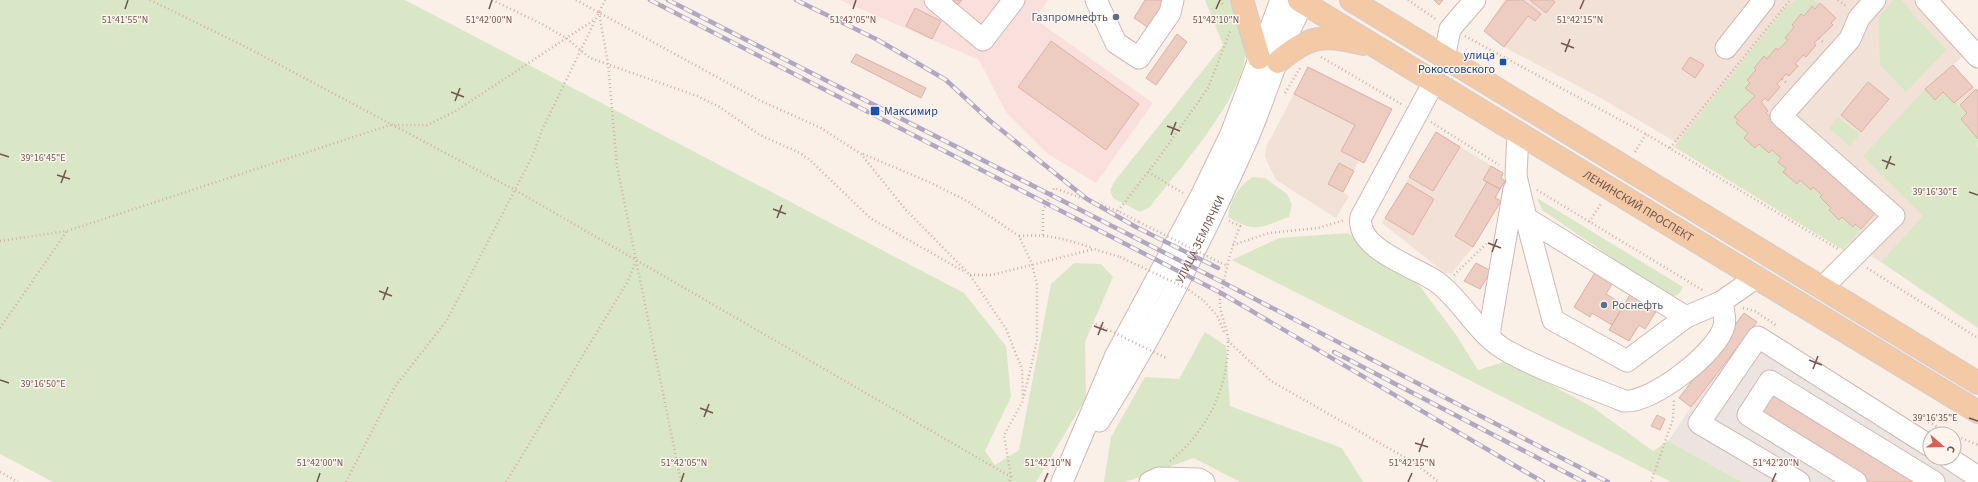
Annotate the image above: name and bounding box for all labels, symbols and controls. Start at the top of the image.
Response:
place label: Газпромнефть [1032,9,1108,26]
marker: Газпромнефть [1111,12,1121,22]
text: 51°41'55"N [102,13,148,27]
text: 51°42'00"N [466,13,512,27]
text: 51°42'05"N [830,13,876,27]
text: 51°42'10"N [1193,13,1239,27]
text: 51°42'15"N [1557,13,1603,27]
place label: улица Рокоссовского [1418,47,1495,78]
marker: улица Рокоссовского [1498,57,1508,67]
place label: Максимир [884,103,938,120]
marker: Максимир [869,105,881,117]
text: 39°16'45"E [20,151,66,165]
street label: ЛЕНИНСКИЙ ПРОСПЕКТ [1580,166,1697,247]
text: 39°16'30"E [1912,185,1958,199]
street label: УЛИЦА ЗЕМЛЯЧКИ [1172,193,1229,286]
place label: Роснефть [1612,297,1663,314]
marker: Роснефть [1599,300,1609,310]
text: 39°16'50"E [20,377,66,391]
text: 39°16'35"E [1912,411,1958,425]
north arrow [1922,426,1962,466]
text: С [1943,444,1959,455]
text: 51°42'00"N [297,456,343,470]
text: 51°42'05"N [661,456,707,470]
text: 51°42'10"N [1025,456,1071,470]
text: 51°42'15"N [1389,456,1435,470]
text: 51°42'20"N [1753,456,1799,470]

